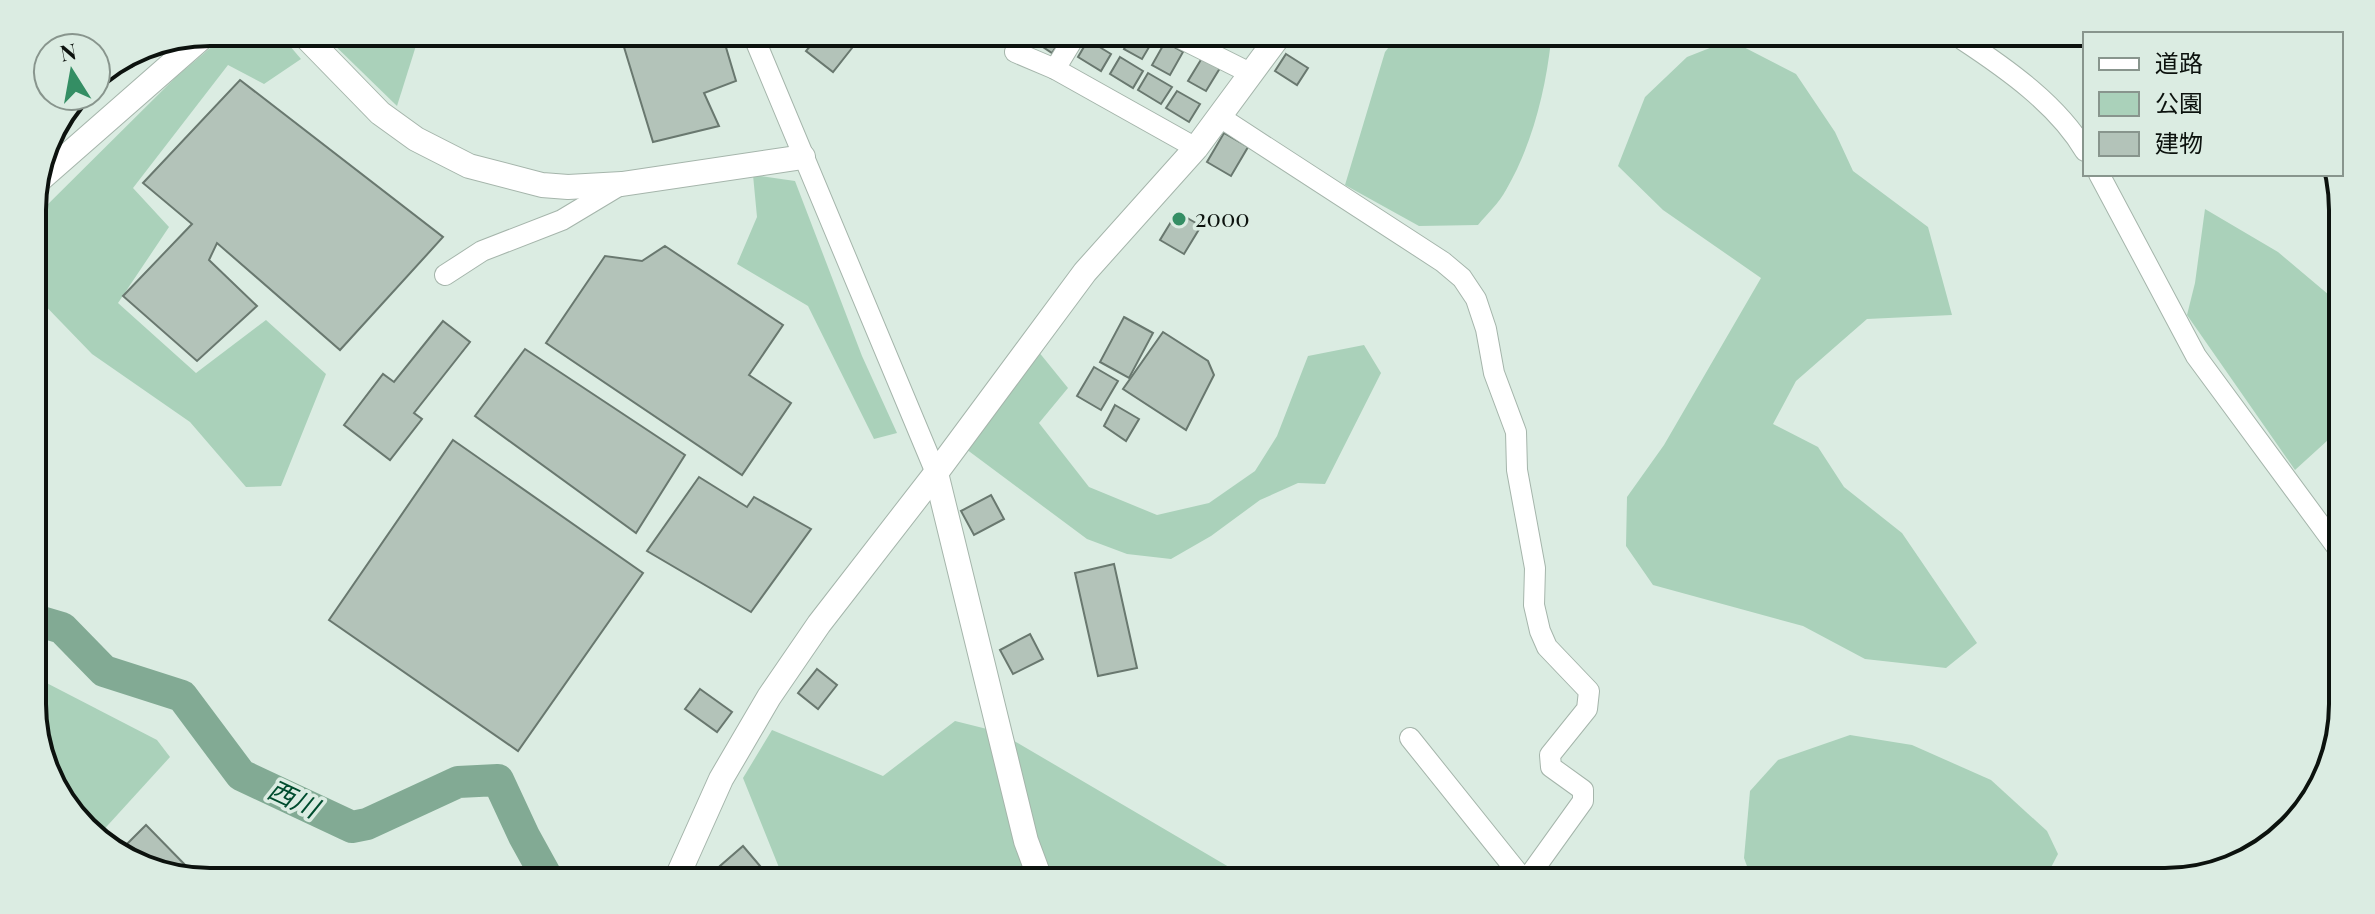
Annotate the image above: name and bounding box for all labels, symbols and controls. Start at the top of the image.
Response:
north arrow [32,32,112,112]
legend [2083,32,2343,176]
text: N [57,35,79,68]
text: 道路 [2155,46,2203,78]
text: 公園 [2155,86,2203,118]
text: 建物 [2155,126,2203,158]
place label: 2000 [1195,201,1250,233]
marker: 2000 [1170,210,1188,228]
water label: 西川 [263,771,327,826]

